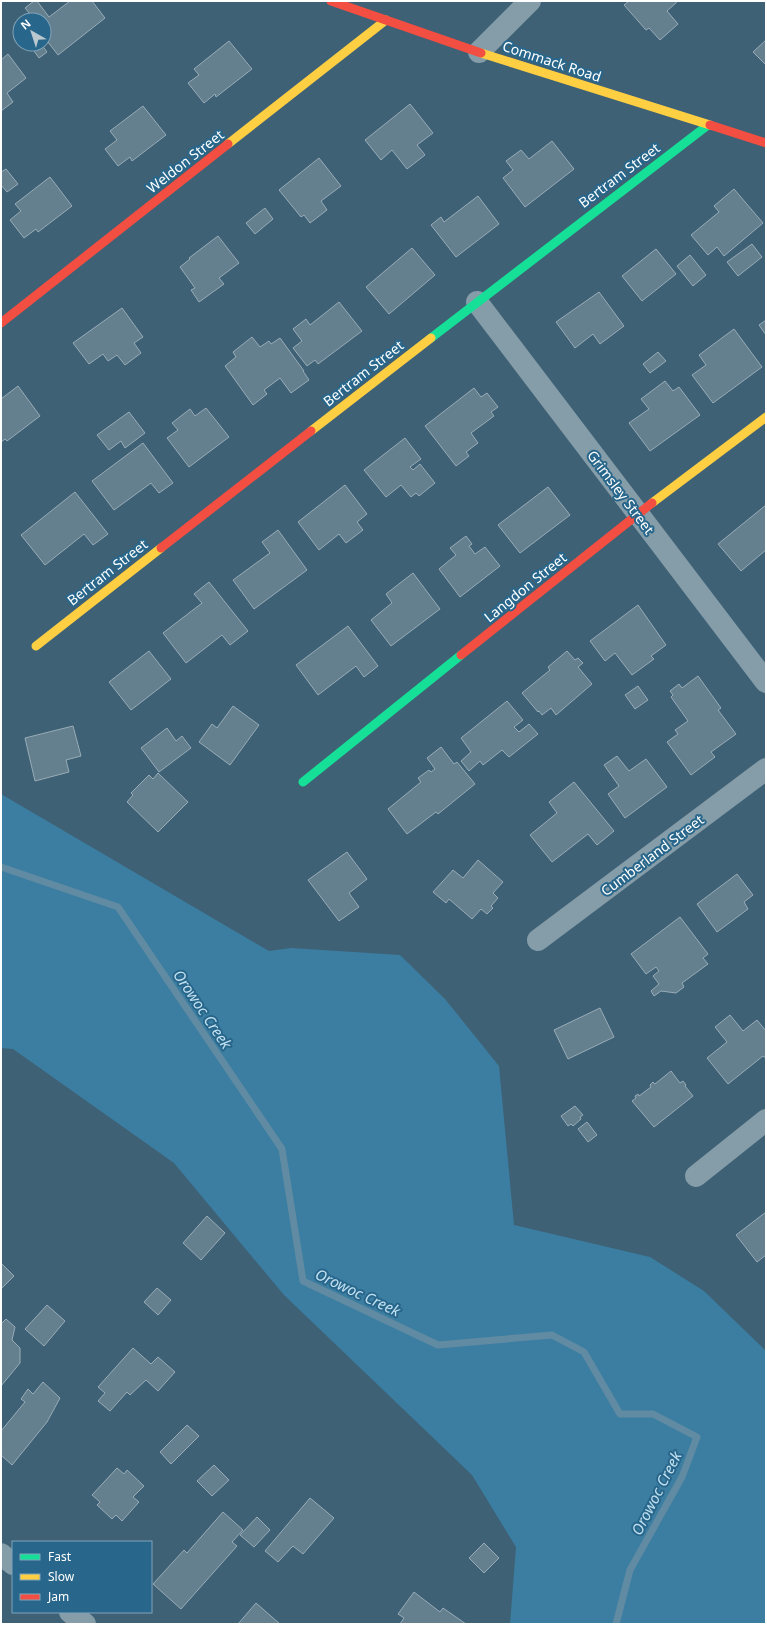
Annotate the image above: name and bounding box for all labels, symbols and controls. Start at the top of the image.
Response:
north arrow [12,12,52,52]
text: N [17,15,34,32]
street label: Commack Road [500,36,604,86]
street label: Weldon Street [143,125,227,197]
street label: Bertram Street [575,138,663,212]
street label: Bertram Street [319,336,407,410]
street label: Grimsley Street [583,446,659,538]
street label: Bertram Street [63,535,151,609]
street label: Langdon Street [480,548,570,626]
street label: Cumberland Street [597,810,707,900]
water label: Orowoc Creek [169,965,237,1053]
water label: Orowoc Creek [312,1264,404,1321]
water label: Orowoc Creek [626,1447,686,1538]
legend [12,1541,152,1613]
text: Fast [48,1548,72,1565]
text: Slow [48,1568,75,1585]
text: Jam [47,1588,69,1605]

